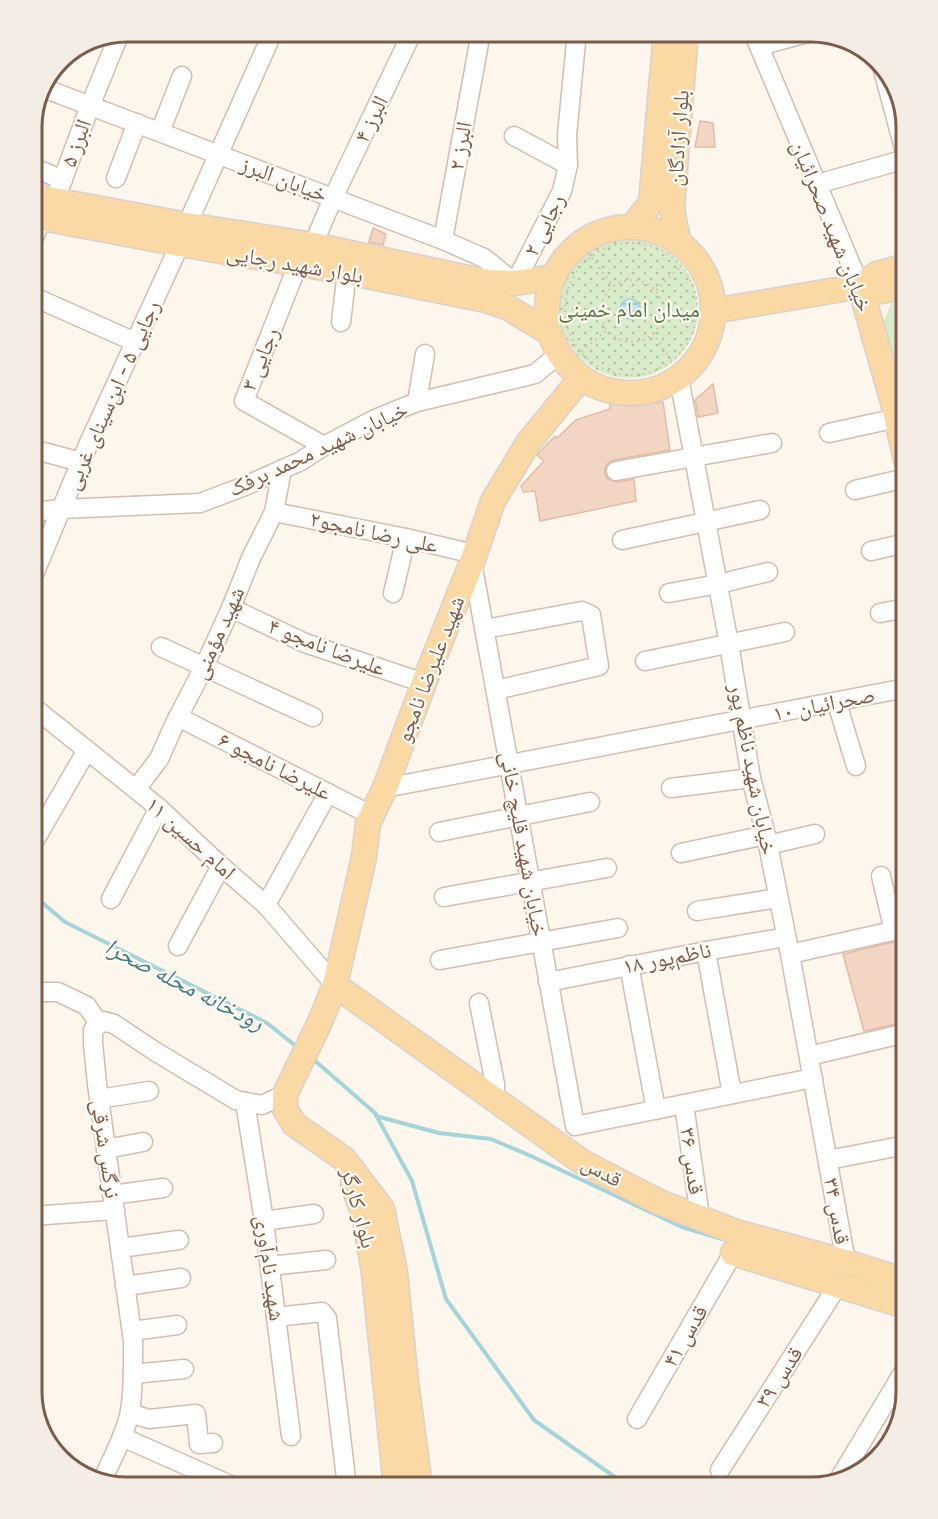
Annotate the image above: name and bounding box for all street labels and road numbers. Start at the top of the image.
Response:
street label: بلوار آزادگان [661,89,695,187]
street label: البرز ۴ [348,91,394,147]
street label: البرز ۵ [55,115,97,171]
street label: البرز ۲ [442,120,478,172]
street label: خیابان شهید صحرائیان [785,136,879,316]
street label: خیابان البرز [236,150,331,208]
street label: رجایی ۲ [517,189,571,261]
street label: بلوار شهید رجایی [225,239,365,289]
street label: رجایی ۵ - ابن‌سینای غربی [58,296,166,494]
street label: رجایی ۳ [235,323,285,395]
street label: خیابان شهید محمد برفک [224,396,412,502]
street label: علی رضا نامجو۲ [307,505,441,559]
street label: شهید مؤمنی [186,582,250,684]
street label: شهید علیرضا نامجو [390,592,470,746]
street label: علیرضا نامجو ۴ [264,612,390,682]
street label: خیابان شهید ناظم پور [722,680,783,857]
street label: صحرائیان ۱۰ [771,681,877,727]
street label: علیرضا نامجو ۶ [214,726,336,806]
street label: خیابان شهید قلیچ خانی [494,749,554,939]
street label: امام حسین ۱۱ [140,791,242,886]
street label: ناظم‌پور ۱۸ [621,936,714,981]
street label: نرگس شرقی [86,1098,126,1200]
street label: قدس ۳۶ [674,1126,710,1196]
street label: قدس [577,1149,627,1193]
street label: بلوار کارگر [335,1164,383,1251]
street label: قدس ۳۴ [818,1176,856,1246]
street label: شهید نام‌آوری [248,1213,291,1323]
street label: قدس ۴۱ [657,1300,713,1372]
street label: قدس ۳۹ [749,1341,809,1413]

